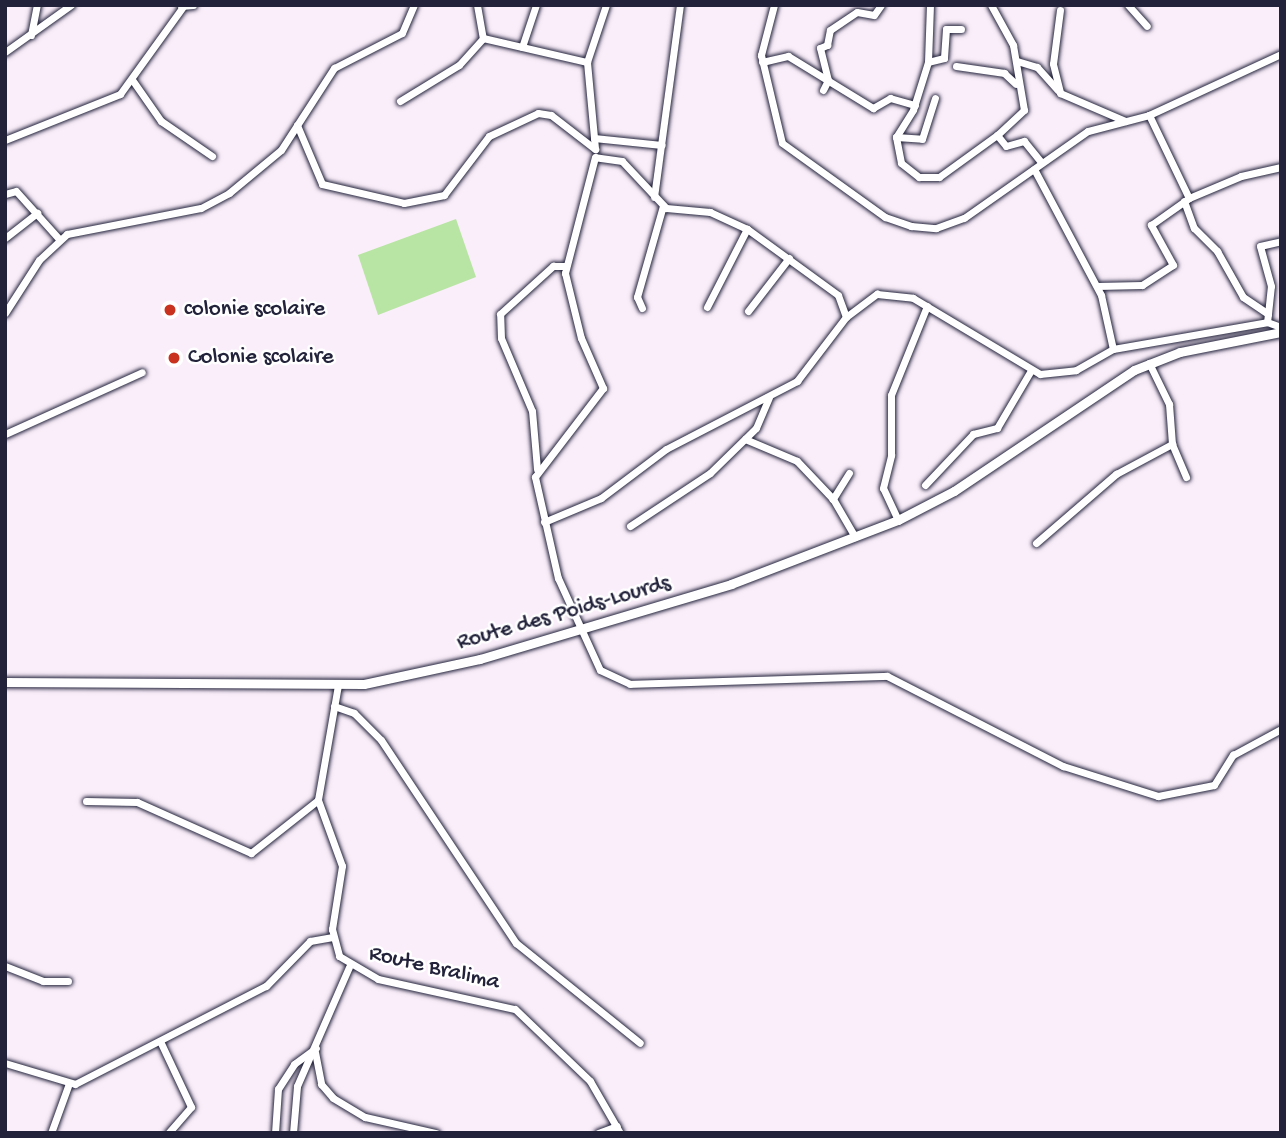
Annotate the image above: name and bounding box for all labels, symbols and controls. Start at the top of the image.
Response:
place label: colonie scolaire [184,296,325,324]
marker: colonie scolaire [162,302,178,318]
place label: Colonie scolaire [188,344,334,372]
marker: Colonie scolaire [166,350,182,366]
street label: Route des Poids-Lourds [454,570,674,658]
street label: Route Bralima [366,941,502,997]

